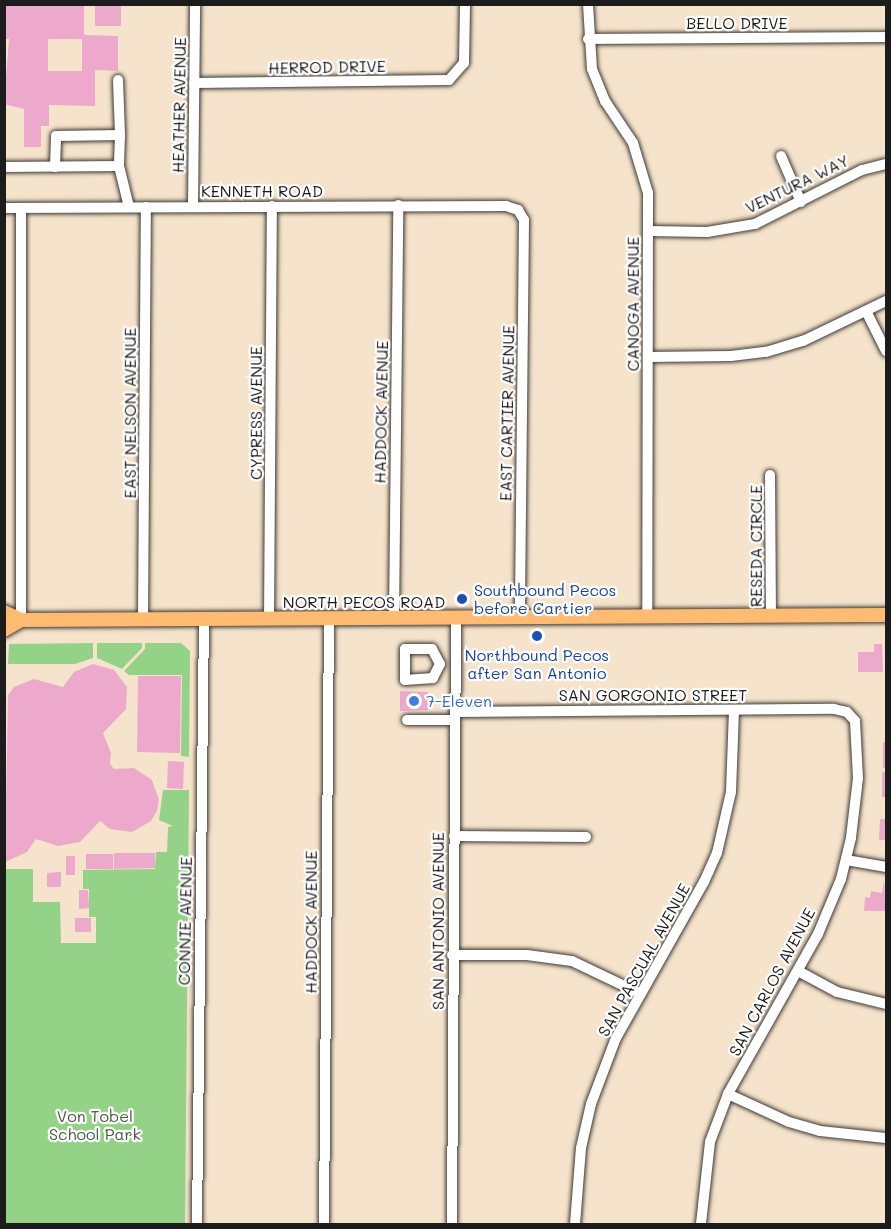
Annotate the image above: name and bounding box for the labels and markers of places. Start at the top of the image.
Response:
place label: Southbound Pecos before Cartier [474,580,616,618]
marker: Southbound Pecos before Cartier [455,592,469,606]
marker: Northbound Pecos after San Antonio [530,629,544,643]
place label: Northbound Pecos after San Antonio [465,645,609,683]
place label: 7-Eleven [426,691,492,711]
marker: 7-Eleven [407,694,421,708]

